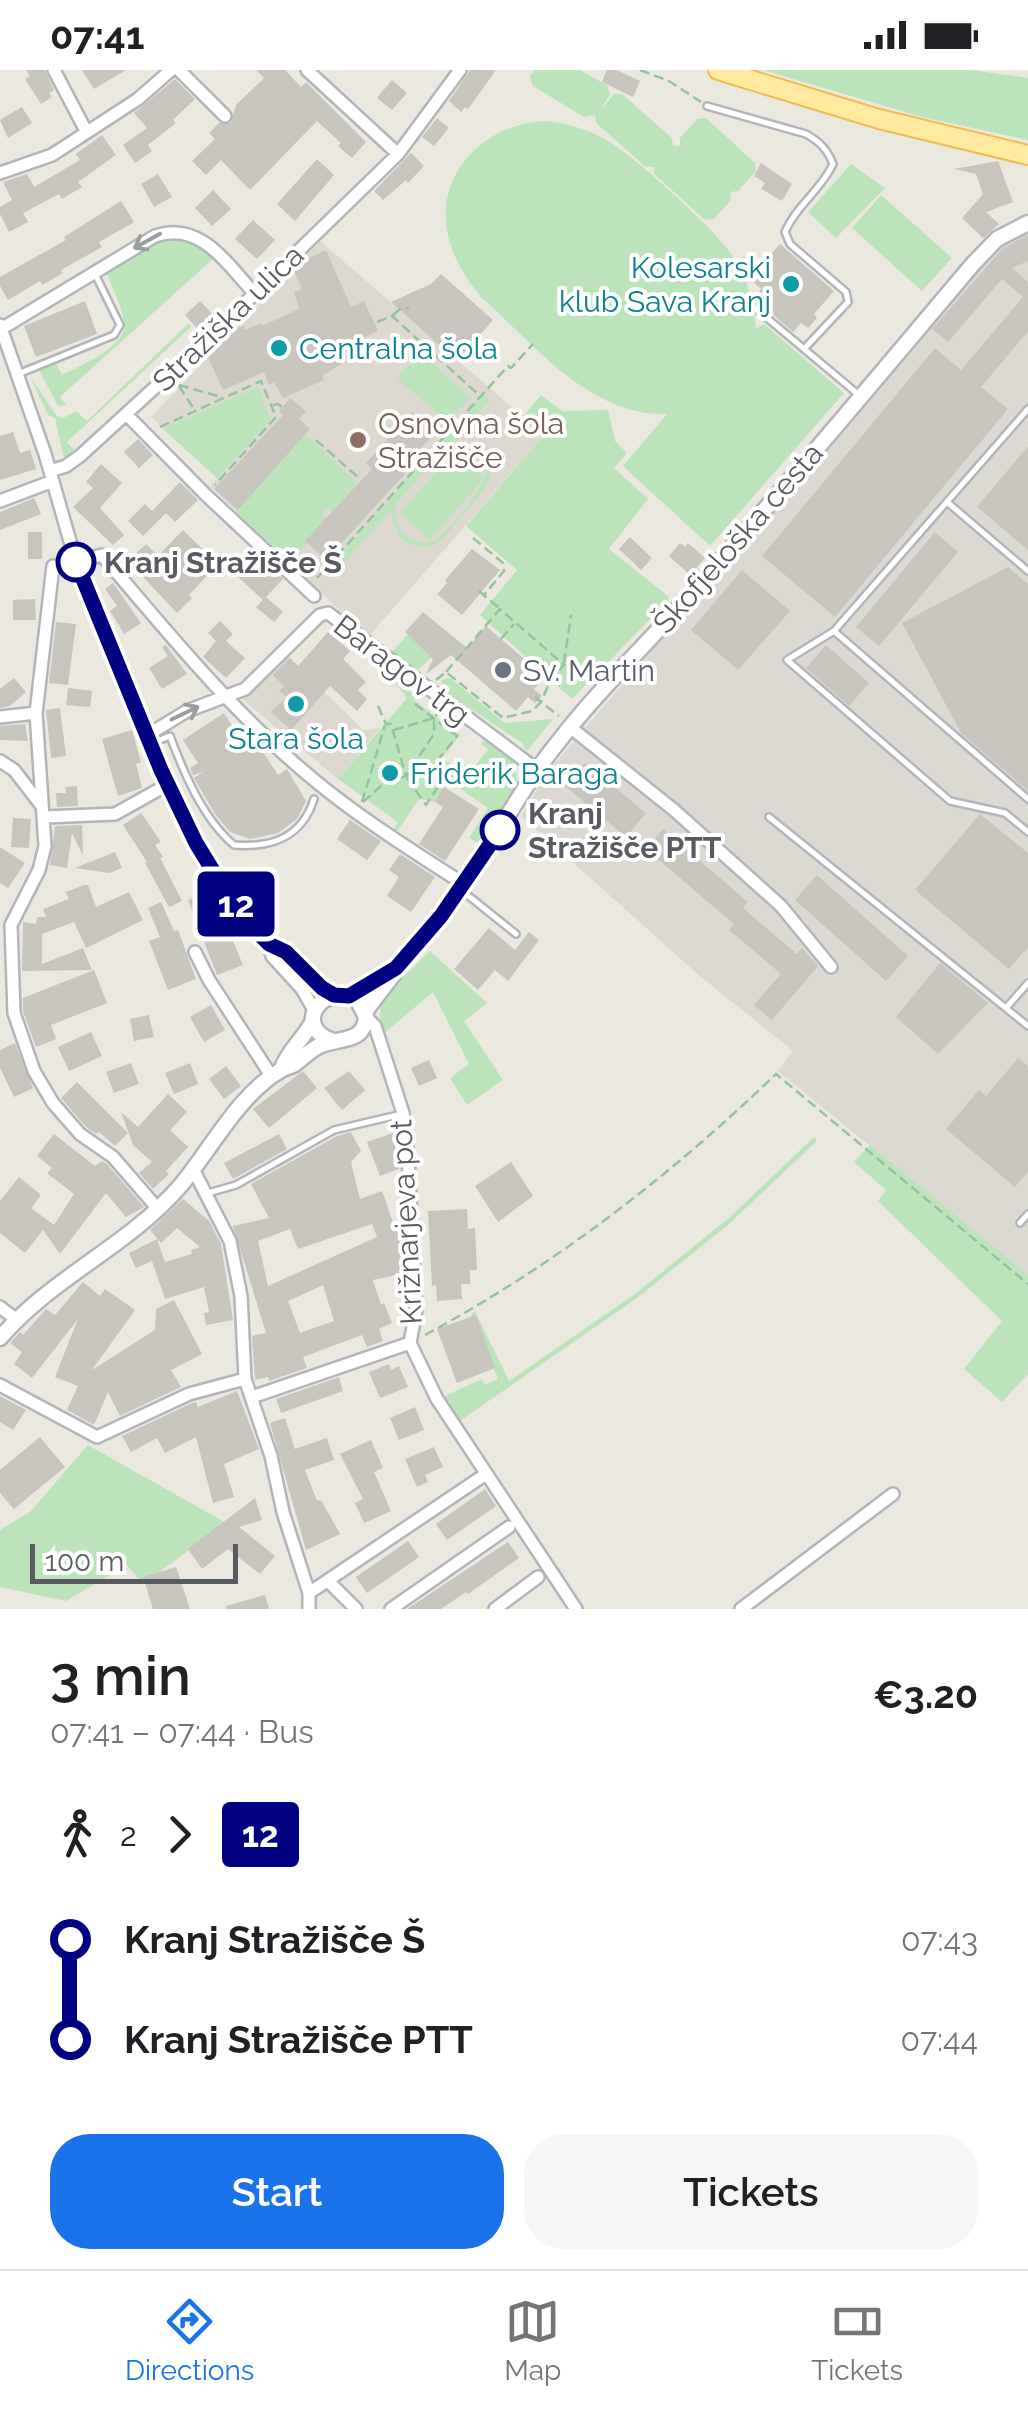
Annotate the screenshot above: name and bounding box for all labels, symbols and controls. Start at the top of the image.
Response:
text: 07:41 [50,13,145,58]
one-way arrow [133,232,162,252]
street label: Stražiška ulica [145,237,311,399]
place label: Kolesarski klub Sava Kranj [559,250,771,319]
marker: Kolesarski klub Sava Kranj [780,273,802,295]
place label: Centralna šola [299,331,498,366]
marker: Centralna šola [268,337,290,359]
place label: Osnovna šola Stražišče [378,406,564,475]
marker: Osnovna šola Stražišče [347,429,369,451]
street label: Škofjeloška cesta [645,435,830,640]
marker: Kranj Stražišče Š [57,543,95,581]
place label: Kranj Stražišče Š [104,545,342,580]
street label: Baragov trg [327,608,477,732]
place label: Sv. Martin [523,653,655,688]
marker: Sv. Martin [492,659,514,681]
marker: Stara šola [285,693,307,715]
one-way arrow [169,703,199,722]
place label: Stara šola [228,721,364,756]
place label: Friderik Baraga [410,756,619,791]
marker: Friderik Baraga [379,762,401,784]
place label: Kranj Stražišče PTT [528,796,722,865]
marker: Kranj Stražišče PTT [481,811,519,849]
line badge: 12 [191,872,281,936]
text: 12 [217,884,255,925]
street label: Križnarjeva pot [383,1119,429,1325]
scale bar [30,1539,238,1584]
text: 100 m [45,1545,124,1578]
text: 3 min [50,1643,191,1708]
text: €3.20 [873,1672,978,1717]
text: 07:41 – 07:44 · Bus [50,1713,314,1750]
icon: walk [50,1807,105,1862]
icon: forward [152,1807,207,1862]
text: 12 [242,1814,279,1855]
text: 2 [120,1816,137,1853]
text: Kranj Stražišče Š [124,1917,425,1962]
text: 07:43 [901,1921,978,1958]
text: Kranj Stražišče PTT [124,2017,473,2062]
text: 07:44 [901,2021,978,2058]
button: Start [50,2134,504,2249]
button: Tickets [524,2134,978,2249]
tab: Directions [125,2294,254,2387]
tab: Map [504,2294,561,2387]
tab: Tickets [811,2294,903,2387]

